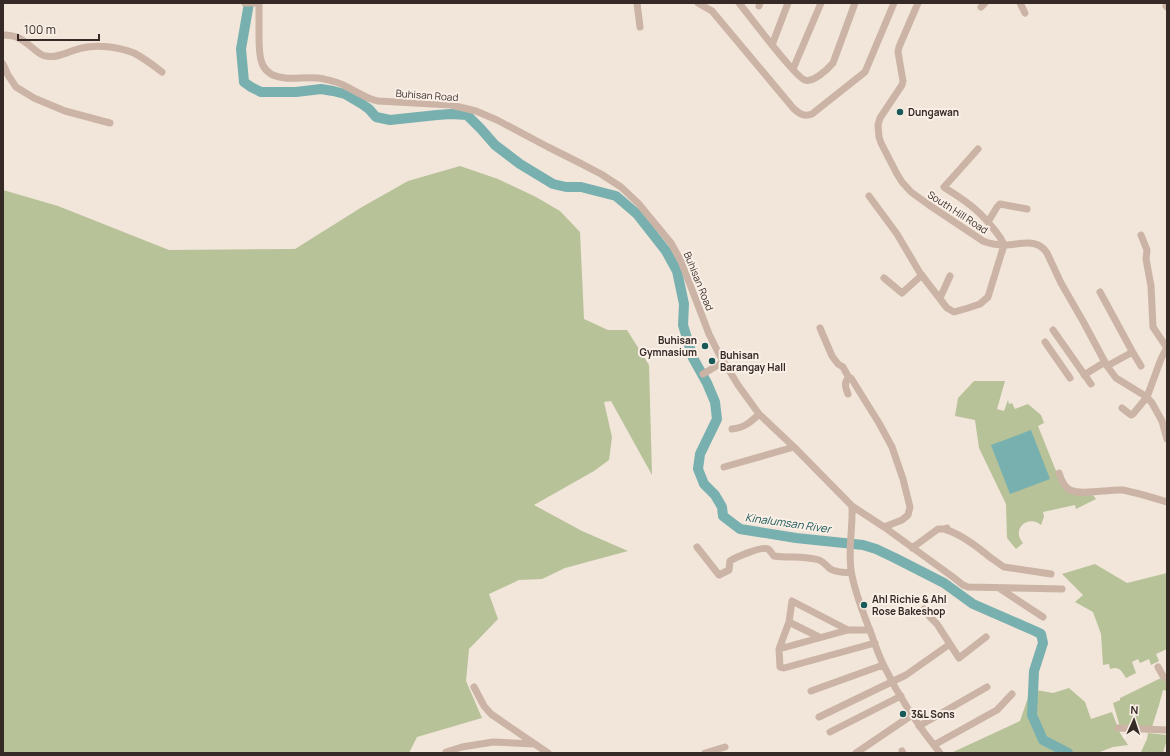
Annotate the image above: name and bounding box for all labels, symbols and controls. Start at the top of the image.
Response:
scale bar [18,16,99,42]
text: 100 m [24,21,56,38]
street label: Buhisan Road [395,86,459,104]
place label: Dungawan [908,105,959,119]
marker: Dungawan [895,107,905,117]
street label: South Hill Road [925,187,991,237]
street label: Buhisan Road [681,249,717,313]
place label: Buhisan Gymnasium [640,333,697,359]
marker: Buhisan Gymnasium [700,341,710,351]
place label: Buhisan Barangay Hall [720,348,786,374]
marker: Buhisan Barangay Hall [707,356,717,366]
water label: Kinalumsan River [744,509,834,536]
place label: Ahl Richie & Ahl Rose Bakeshop [872,592,946,618]
marker: Ahl Richie & Ahl Rose Bakeshop [859,600,869,610]
north arrow [1114,700,1154,740]
text: N [1130,702,1139,717]
place label: 3&L Sons [911,707,955,721]
marker: 3&L Sons [898,709,908,719]

